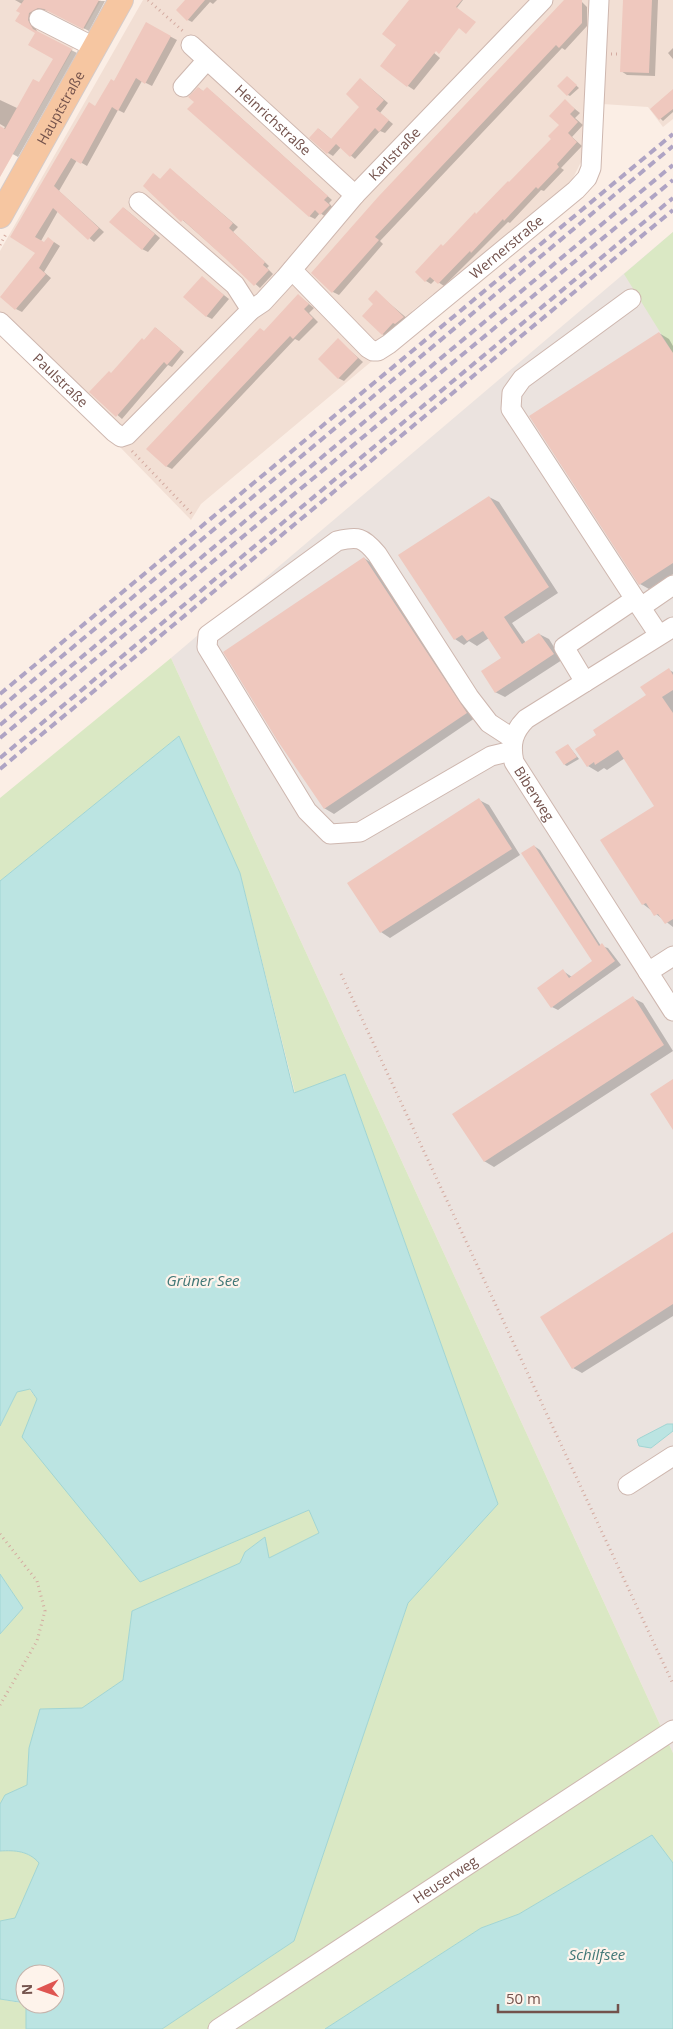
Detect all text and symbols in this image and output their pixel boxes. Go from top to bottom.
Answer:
street label: Hauptstraße [32,67,89,148]
street label: Heinrichstraße [231,80,315,159]
street label: Karlstraße [364,123,425,184]
street label: Wernerstraße [465,211,547,283]
street label: Paulstraße [29,349,93,411]
street label: Biberweg [510,763,559,825]
water label: Grüner See [166,1270,240,1290]
street label: Heuserweg [409,1851,481,1907]
water label: Schilfsee [569,1944,626,1964]
north arrow [15,1964,65,2014]
scale bar [498,1982,618,2014]
text: N [17,1983,36,1995]
text: 50 m [506,1988,541,2008]

